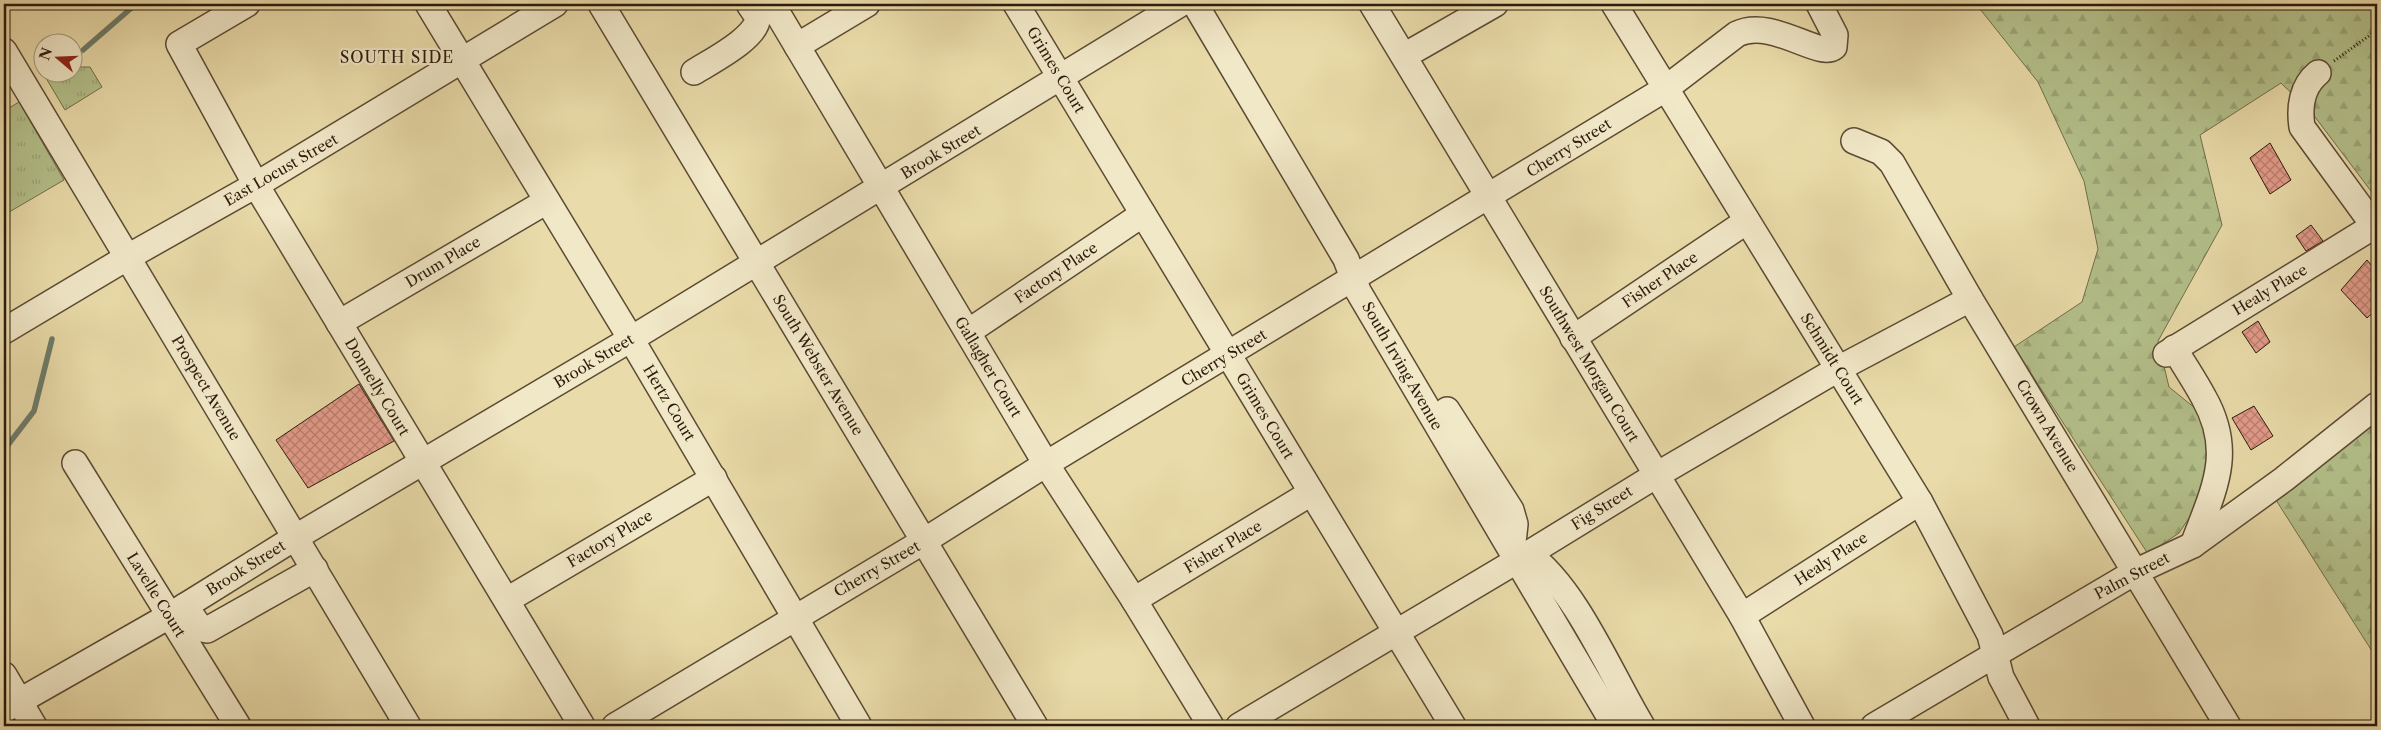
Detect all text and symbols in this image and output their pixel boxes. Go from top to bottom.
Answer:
street label: Grimes Court [1023,23,1090,117]
north arrow [32,32,82,82]
text: N [35,45,56,62]
district label: SOUTH SIDE [340,47,454,67]
street label: Cherry Street [1523,114,1615,181]
street label: Brook Street [897,120,985,183]
street label: East Locust Street [220,129,342,210]
street label: Drum Place [402,232,484,291]
street label: Factory Place [1011,238,1101,307]
street label: Fisher Place [1618,247,1701,312]
street label: Healy Place [2229,260,2310,319]
street label: Southwest Morgan Court [1535,282,1644,446]
street label: South Webster Avenue [769,291,868,439]
street label: South Irving Avenue [1358,298,1447,433]
street label: Schmidt Court [1797,309,1869,409]
street label: Gallagher Court [951,313,1026,421]
street label: Cherry Street [1178,324,1271,391]
street label: Brook Street [550,329,638,392]
street label: Prospect Avenue [168,332,245,444]
street label: Donnelly Court [341,334,414,440]
street label: Hertz Court [639,361,700,445]
street label: Grimes Court [1232,369,1299,463]
street label: Crown Avenue [2012,376,2083,476]
street label: Fig Street [1568,481,1636,534]
street label: Factory Place [564,506,656,572]
street label: Fisher Place [1180,516,1265,577]
street label: Healy Place [1790,528,1871,589]
street label: Brook Street [203,535,289,599]
street label: Cherry Street [830,536,924,601]
street label: Palm Street [2091,547,2173,603]
street label: Lavelle Court [123,549,190,641]

